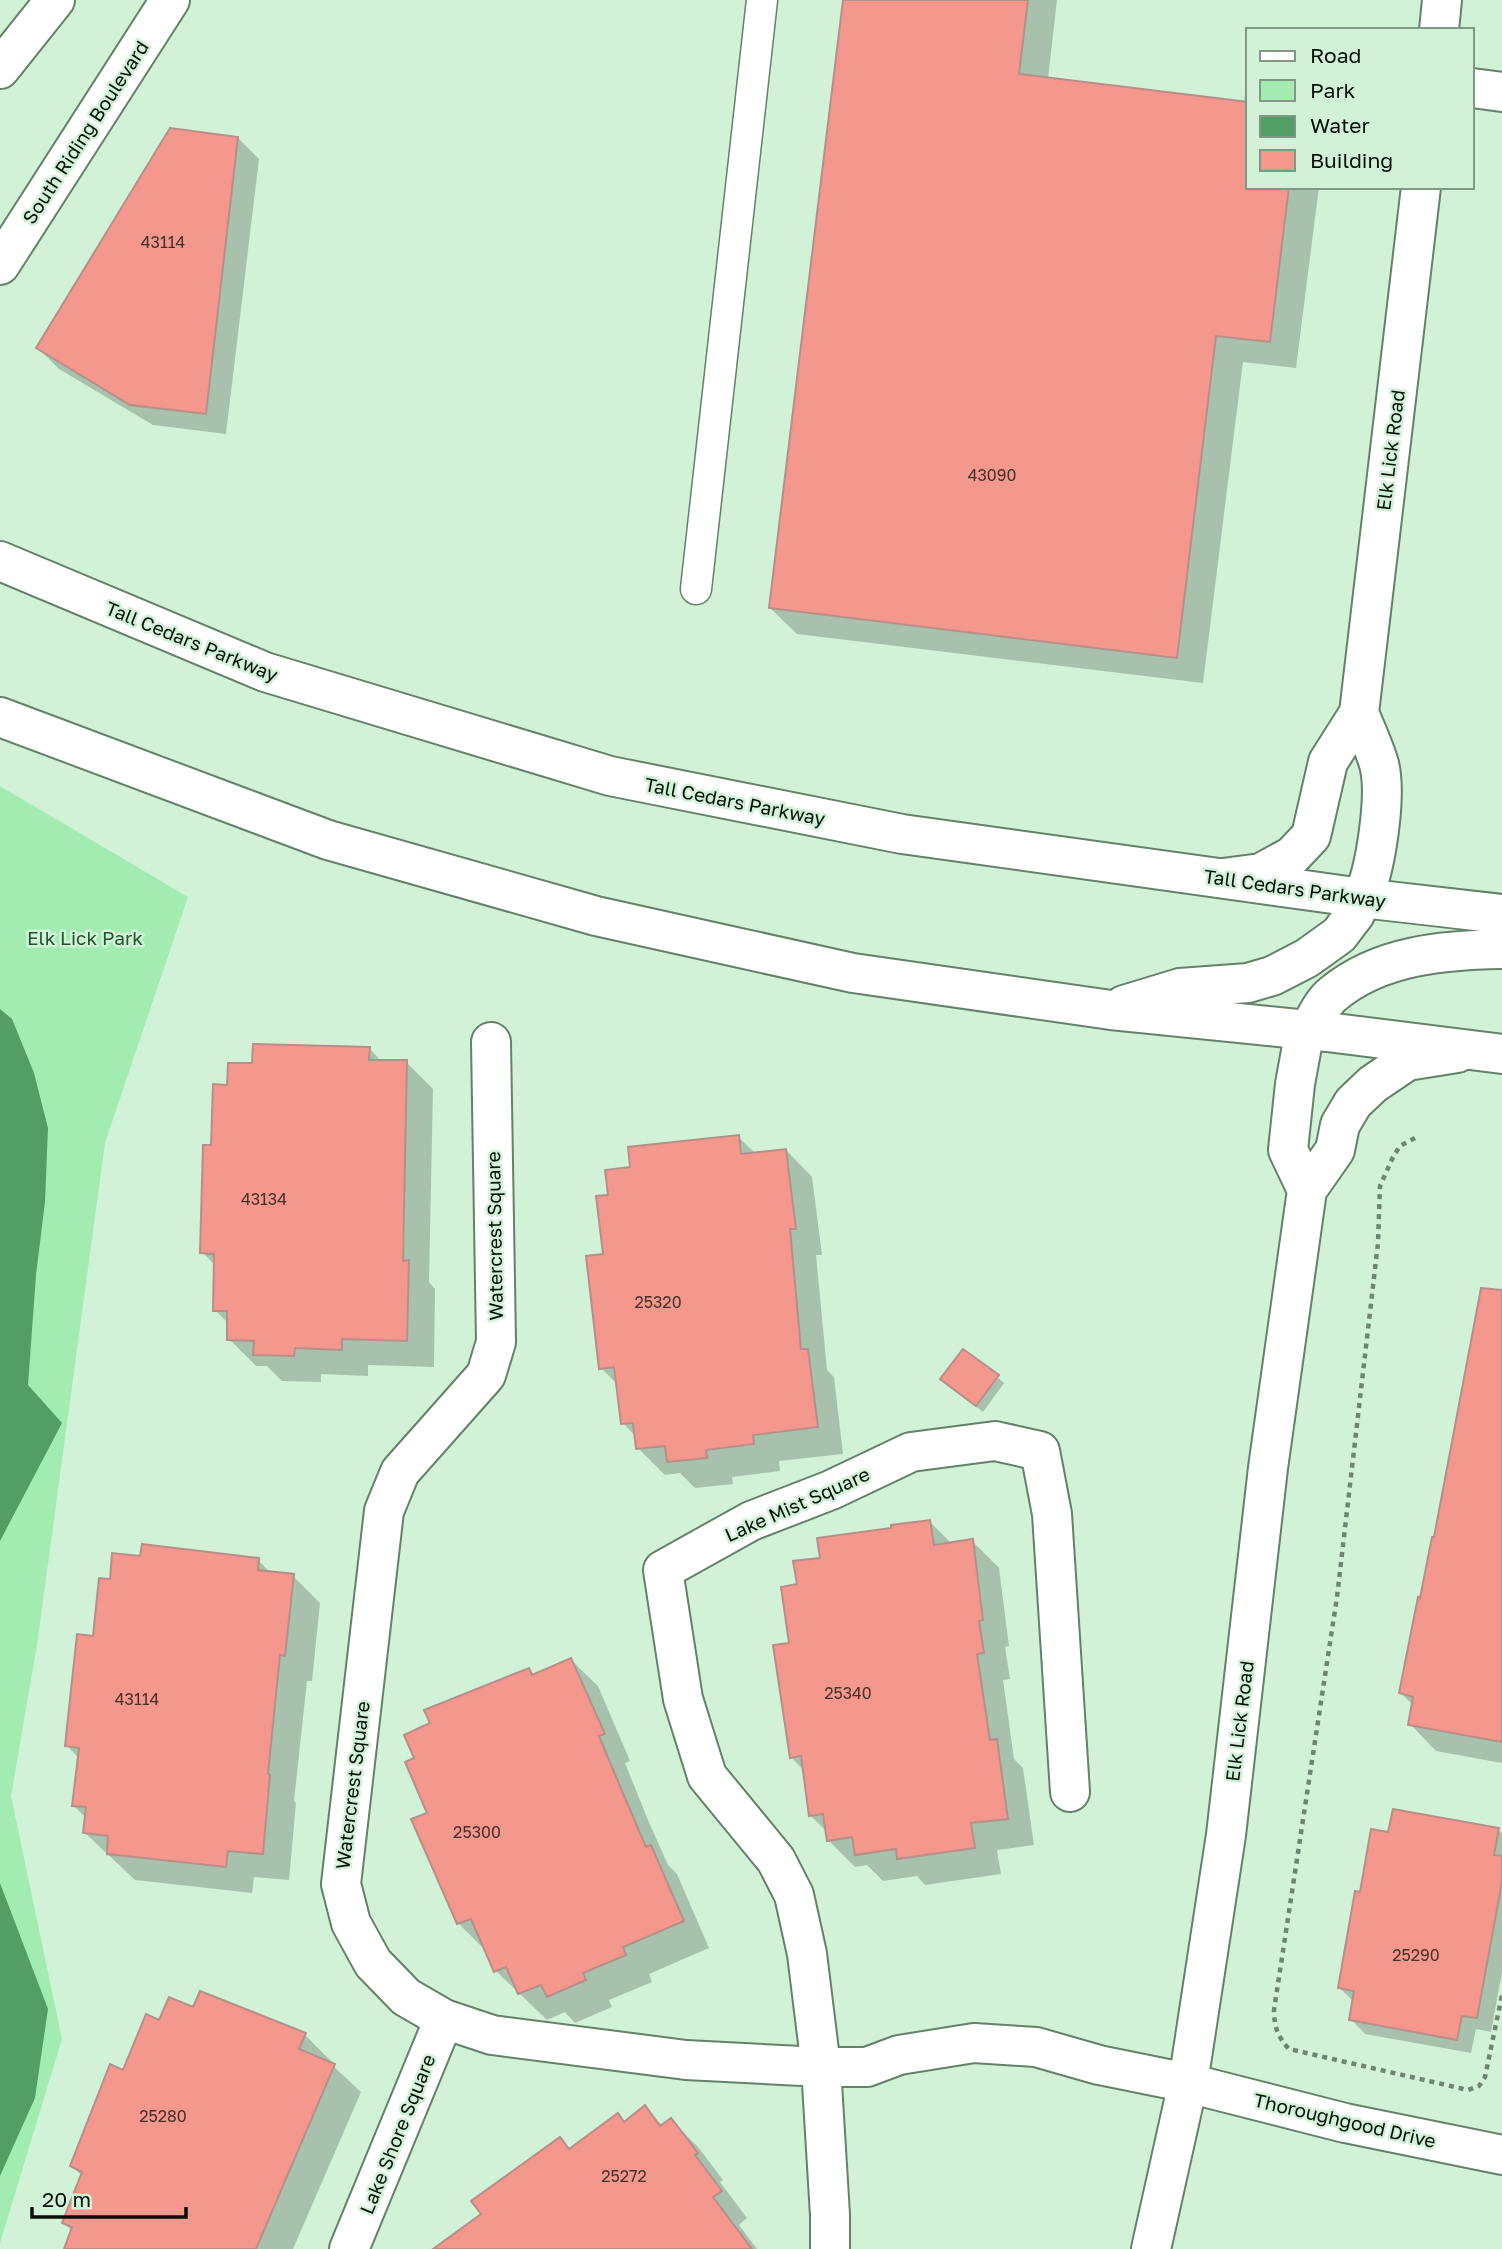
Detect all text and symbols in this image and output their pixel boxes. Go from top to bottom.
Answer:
legend [1246,28,1474,189]
street label: South Riding Boulevard [17,36,153,228]
text: Road [1310,42,1361,68]
text: Park [1310,77,1356,103]
text: Water [1310,112,1370,138]
text: Building [1310,147,1393,173]
house number: 43114 [141,232,185,252]
street label: Elk Lick Road [1371,388,1409,512]
house number: 43090 [968,465,1016,485]
street label: Tall Cedars Parkway [103,596,282,686]
street label: Tall Cedars Parkway [643,772,828,830]
street label: Tall Cedars Parkway [1202,864,1388,912]
park label: Elk Lick Park [27,926,143,949]
street label: Watercrest Square [481,1151,507,1321]
house number: 43134 [241,1189,287,1209]
house number: 25320 [634,1292,682,1312]
street label: Lake Mist Square [721,1462,873,1546]
street label: Elk Lick Road [1220,1659,1258,1783]
house number: 25340 [824,1683,872,1703]
house number: 43114 [115,1689,159,1709]
street label: Watercrest Square [330,1700,374,1870]
house number: 25300 [453,1822,501,1842]
house number: 25290 [1392,1945,1440,1965]
street label: Lake Shore Square [354,2051,440,2217]
street label: Thoroughgood Drive [1252,2088,1438,2152]
house number: 25280 [139,2106,187,2126]
house number: 25272 [601,2166,647,2186]
scale bar [32,2176,186,2220]
text: 20 m [42,2186,91,2212]

